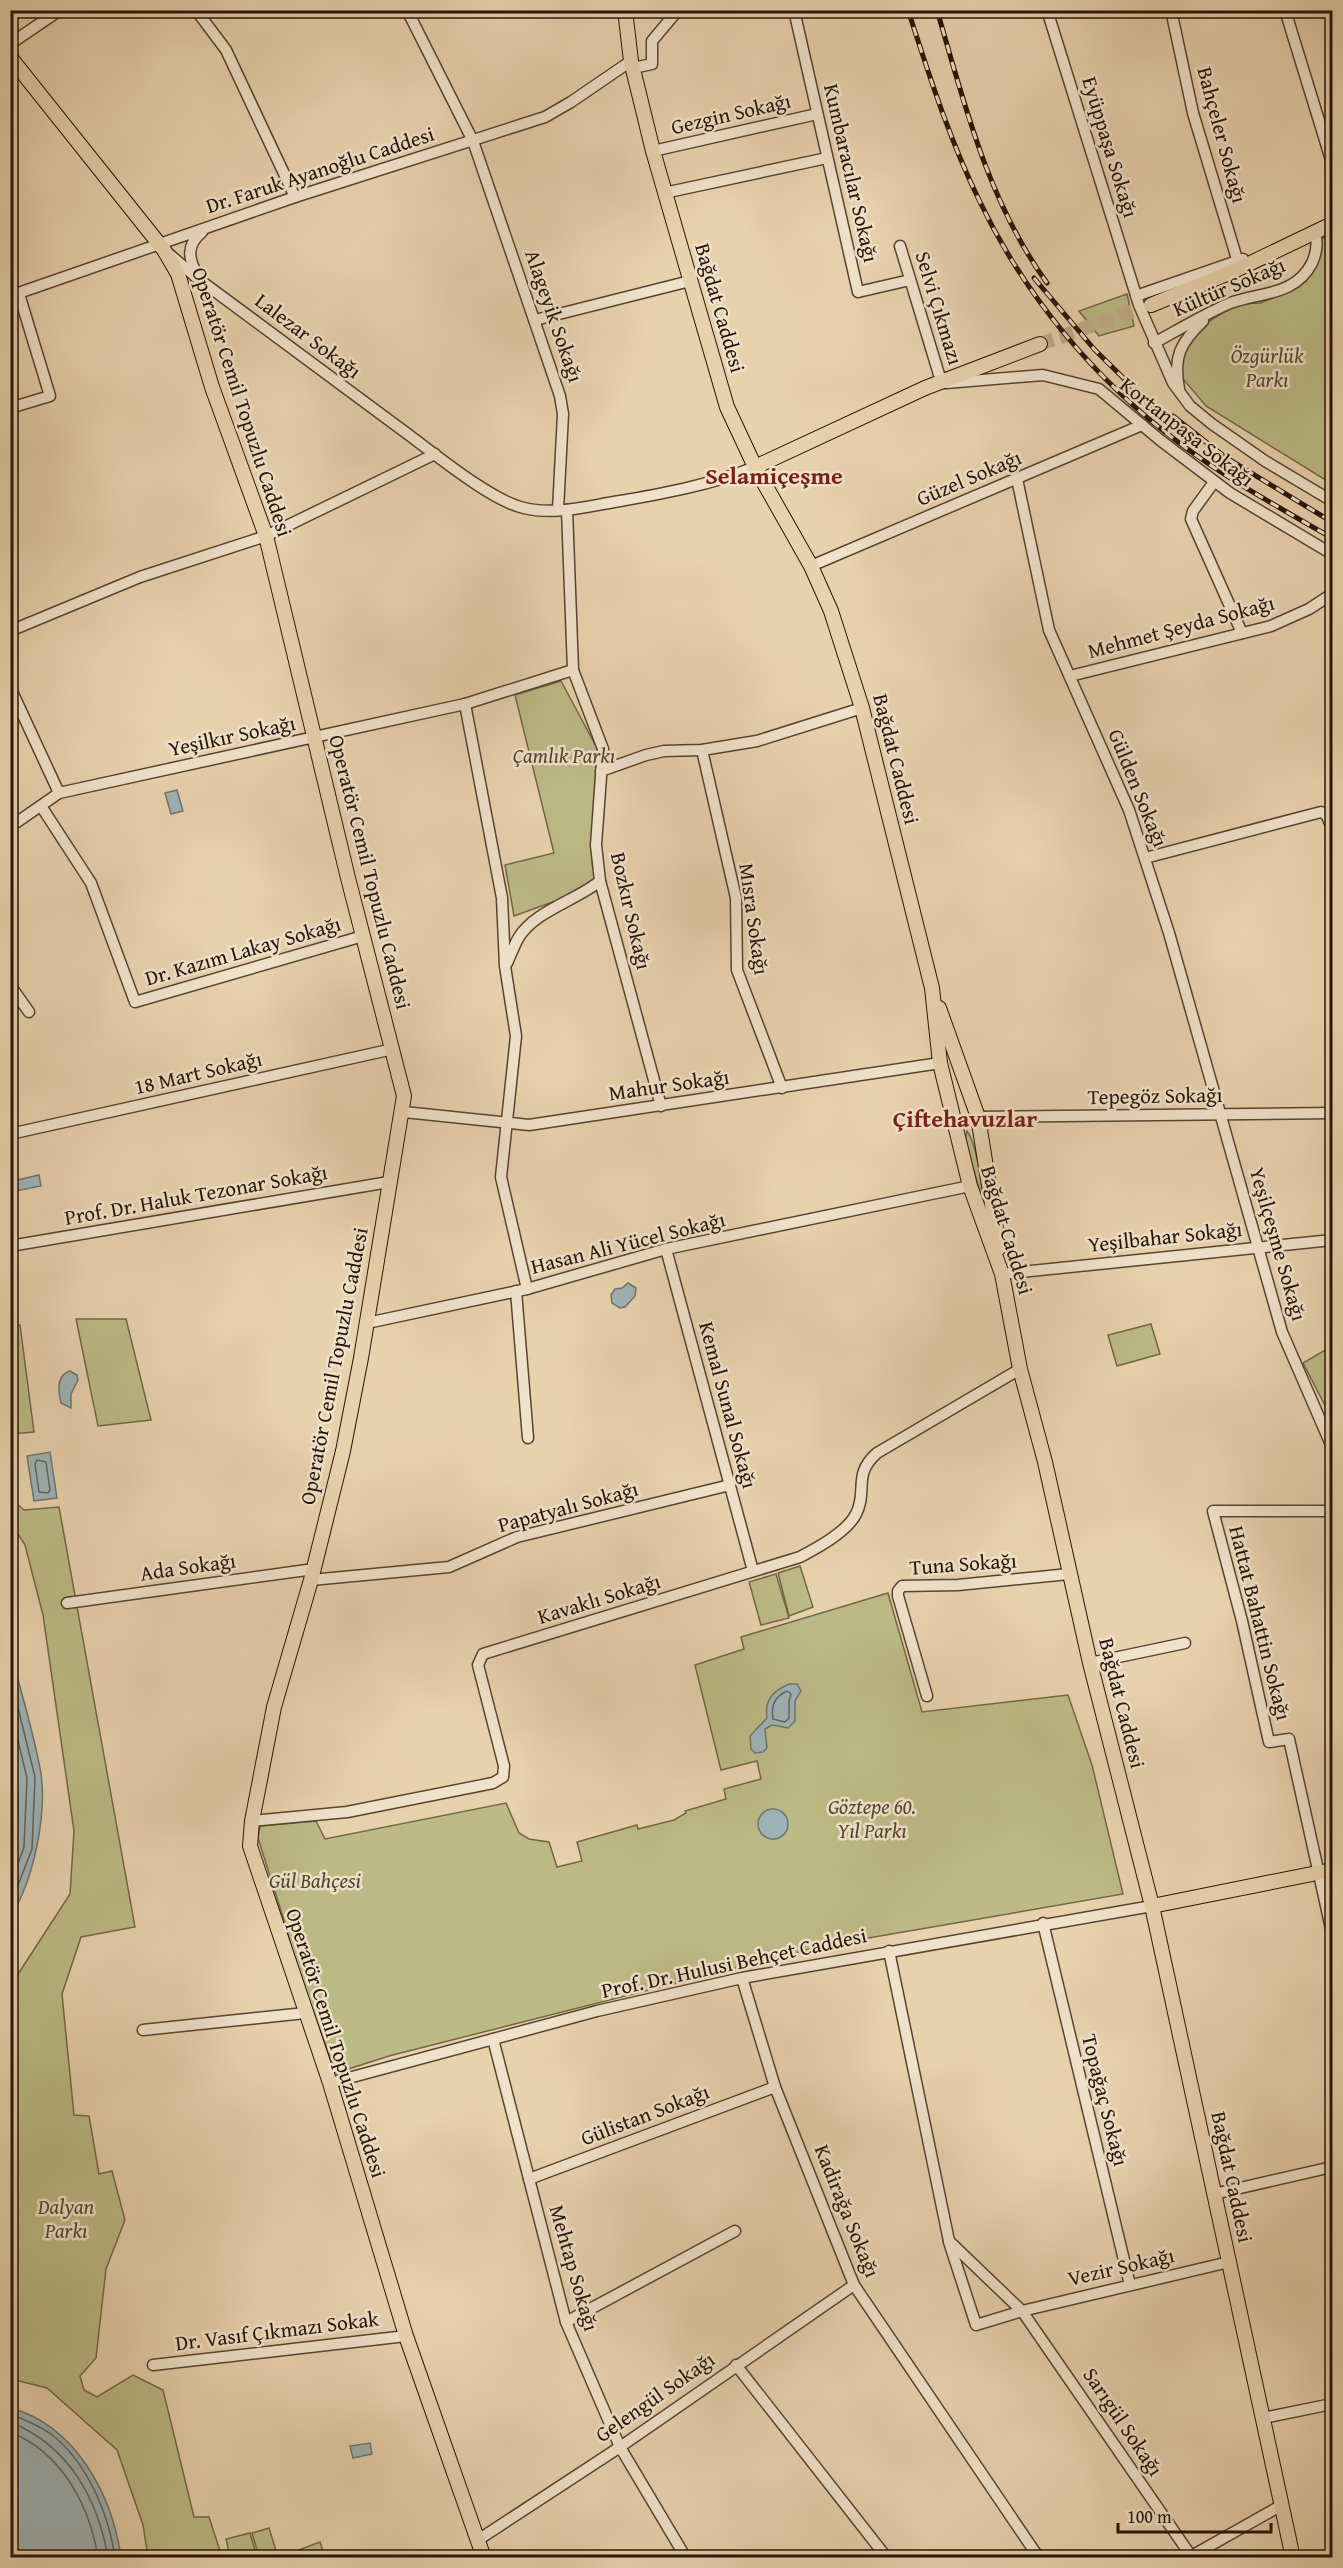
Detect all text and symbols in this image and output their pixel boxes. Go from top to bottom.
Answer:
street label: Bahçeler Sokağı [1189,63,1256,206]
street label: Eyüppaşa Sokağı [1074,73,1147,221]
street label: Kumbaracılar Sokağı [816,81,887,265]
street label: Gezgin Sokağı [668,85,794,142]
street label: Dr. Faruk Ayanoğlu Caddesi [202,118,438,221]
street label: Bağdat Caddesi [687,240,754,376]
street label: Alageyik Sokağı [517,245,592,386]
street label: Selvi Çıkmazı [908,247,971,368]
street label: Kültür Sokağı [1168,249,1290,324]
street label: Operatör Cemil Topuzlu Caddesi [184,263,301,541]
street label: Lalezar Sokağı [249,285,368,386]
park label: Özgürlük Parkı [1230,340,1304,395]
street label: Kortanpaşa Sokağı [1114,369,1261,494]
street label: Güzel Sokağı [912,442,1026,514]
district label: Selamiçeşme [705,458,843,493]
street label: Mehmet Şeyda Sokağı [1084,587,1278,666]
street label: Bağdat Caddesi [865,690,928,827]
street label: Yeşilkır Sokağı [166,707,298,764]
street label: Gülden Sokağı [1101,724,1176,852]
street label: Operatör Cemil Topuzlu Caddesi [321,731,420,1012]
park label: Çamlık Parkı [513,740,615,771]
street label: Bozkır Sokağı [603,849,660,973]
street label: Mısra Sokağı [731,861,778,977]
street label: Dr. Kazım Lakay Sokağı [141,908,345,993]
street label: 18 Mart Sokağı [131,1043,265,1102]
street label: Mahur Sokağı [607,1061,731,1108]
street label: Tepegöz Sokağı [1087,1079,1223,1112]
district label: Çiftehavuzlar [893,1101,1037,1136]
street label: Prof. Dr. Haluk Tezonar Sokağı [62,1156,330,1233]
street label: Bağdat Caddesi [973,1162,1042,1298]
street label: Yeşilçeşme Sokağı [1242,1163,1315,1324]
street label: Hasan Ali Yücel Sokağı [527,1203,728,1282]
street label: Yeşilbahar Sokağı [1086,1213,1244,1260]
street label: Operatör Cemil Topuzlu Caddesi [291,1225,376,1507]
street label: Kemal Sunal Sokağı [691,1318,766,1492]
street label: Papatyalı Sokağı [494,1473,642,1540]
street label: Hattat Bahattin Sokağı [1221,1522,1300,1723]
street label: Ada Sokağı [138,1544,238,1589]
street label: Tuna Sokağı [908,1544,1018,1583]
street label: Kavaklı Sokağı [534,1565,664,1632]
street label: Bağdat Caddesi [1091,1634,1154,1771]
park label: Göztepe 60. Yıl Parkı [828,1791,916,1846]
park label: Gül Bahçesi [269,1865,362,1896]
street label: Operatör Cemil Topuzlu Caddesi [278,1904,395,2182]
street label: Prof. Dr. Hulusi Behçet Caddesi [598,1919,869,2006]
street label: Topağaç Sokağı [1074,2031,1137,2169]
street label: Gülistan Sokağı [576,2076,714,2153]
street label: Bağdat Caddesi [1203,2108,1262,2245]
street label: Kadirağa Sokağı [807,2140,888,2282]
park label: Dalyan Parkı [37,2191,95,2246]
street label: Mehtap Sokağı [542,2201,607,2335]
street label: Vezir Sokağı [1064,2239,1177,2294]
street label: Dr. Vasıf Çıkmazı Sokak [174,2303,381,2358]
street label: Gelengül Sokağı [588,2344,721,2449]
street label: Sarıgül Sokağı [1076,2361,1171,2482]
scale bar [1118,2496,1271,2534]
text: 100 m [1127,2503,1172,2530]

